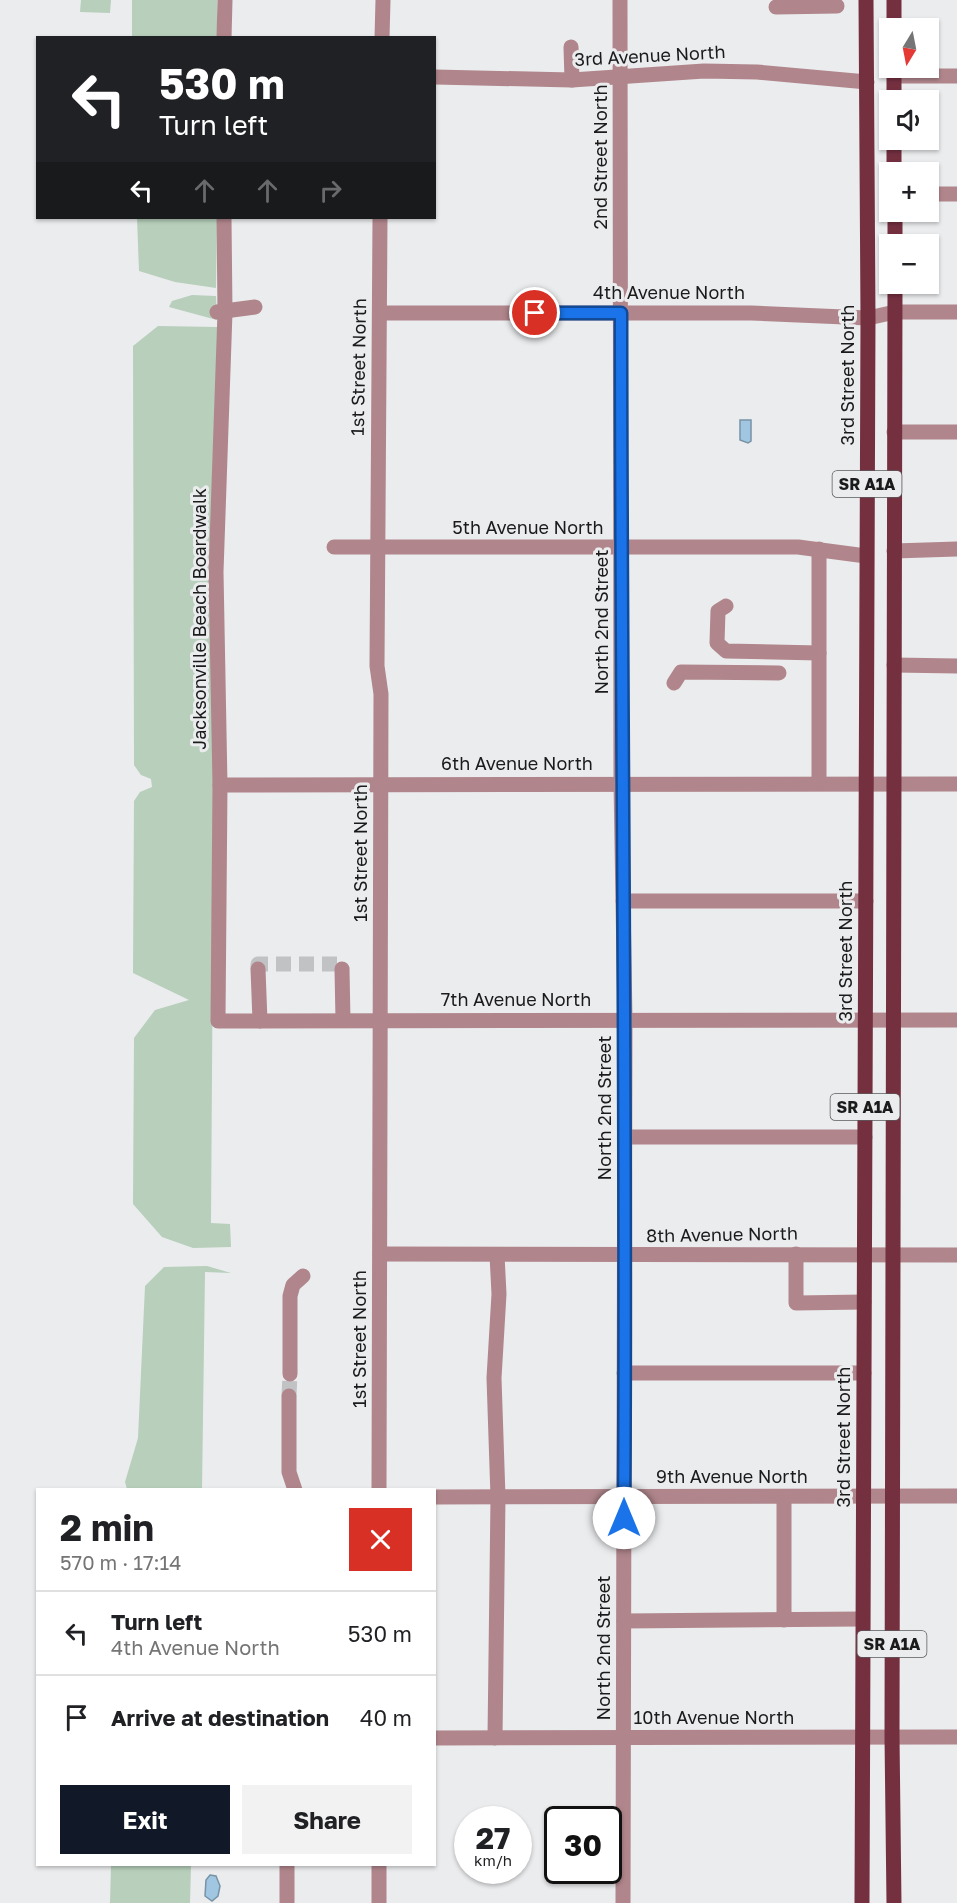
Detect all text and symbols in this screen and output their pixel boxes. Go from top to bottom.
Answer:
north arrow [879,18,939,78]
map controls [879,18,939,294]
street label: 3rd Avenue North [574,40,726,70]
text: 530 m [159,58,285,108]
icon: left [60,60,138,138]
street label: 2nd Street North [589,85,611,230]
button: sound [879,90,939,150]
text: Turn left [159,109,268,141]
button: + [879,162,939,222]
icon: left [125,174,158,207]
icon: ahead [188,174,221,207]
icon: ahead [251,174,284,207]
icon: right [314,174,347,207]
button: − [879,234,939,294]
street label: 4th Avenue North [593,281,745,303]
pin [509,287,560,338]
icon: arrive [518,296,551,329]
street label: 1st Street North [346,298,370,436]
street label: 3rd Street North [836,305,858,445]
road number: SR A1A [832,471,902,497]
street label: Jacksonville Beach Boardwalk [188,488,210,750]
street label: 5th Avenue North [452,516,604,538]
street label: North 2nd Street [590,550,612,695]
street label: 6th Avenue North [441,752,593,774]
street label: 1st Street North [349,784,371,922]
street label: 3rd Street North [834,881,856,1021]
street label: 7th Avenue North [441,988,591,1010]
street label: North 2nd Street [593,1036,615,1181]
road number: SR A1A [830,1094,900,1120]
street label: 8th Avenue North [646,1222,798,1246]
street label: 1st Street North [348,1270,370,1408]
street label: 3rd Street North [832,1367,854,1507]
street label: 9th Avenue North [656,1465,808,1487]
position arrow [592,1486,656,1550]
text: 2 min [60,1506,154,1549]
button: close [349,1508,412,1571]
text: 570 m · 17:14 [60,1550,182,1574]
street label: North 2nd Street [592,1576,614,1721]
text: Turn left [111,1608,202,1635]
icon: left [60,1617,93,1650]
text: 530 m [348,1620,412,1647]
road number: SR A1A [858,1631,926,1657]
text: 4th Avenue North [111,1635,280,1659]
icon: arrive [60,1701,93,1734]
text: Arrive at destination [111,1704,329,1731]
text: 40 m [360,1704,412,1731]
street label: 10th Avenue North [634,1706,794,1728]
button: Exit [60,1785,230,1854]
button: Share [242,1785,412,1854]
speed limit sign: 30 [544,1806,622,1884]
text: 27 [476,1820,510,1856]
text: km/h [474,1851,512,1869]

